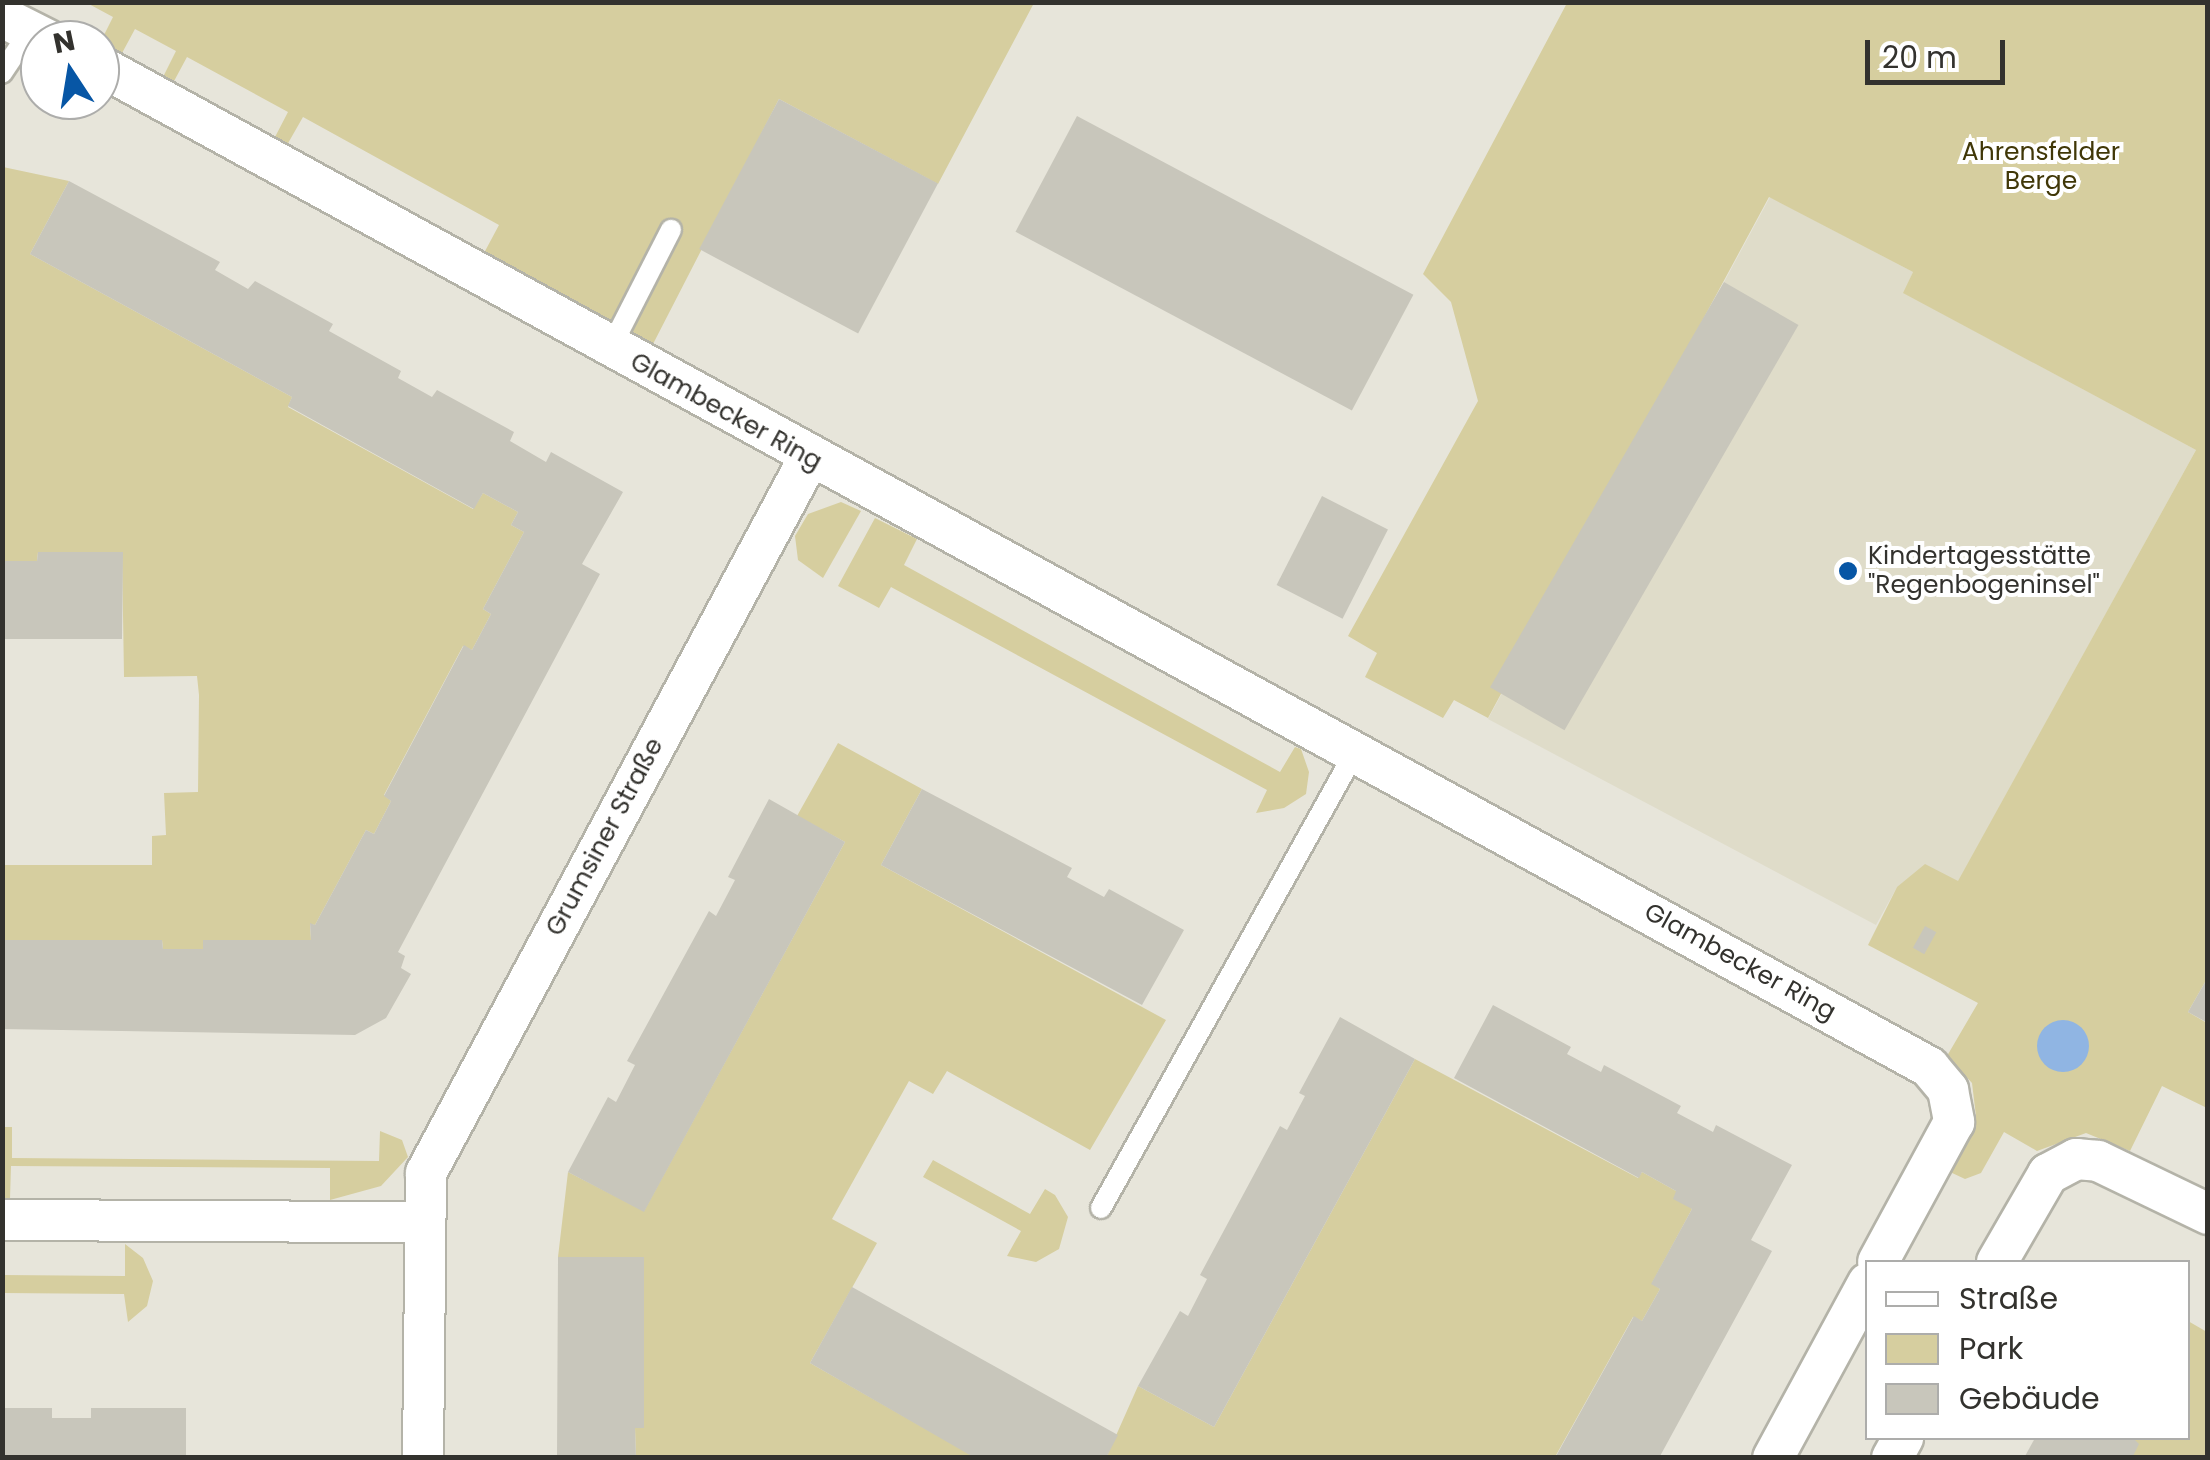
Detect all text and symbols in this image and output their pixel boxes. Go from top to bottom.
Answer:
north arrow [20,20,120,120]
scale bar [1870,20,2010,82]
text: N [50,21,78,63]
text: 20 m [1882,36,1957,79]
park label: Ahrensfelder Berge [1962,138,2120,197]
street label: Glambecker Ring [625,347,827,477]
place label: Kindertagesstätte "Regenbogeninsel" [1868,542,2100,601]
marker: Kindertagesstätte "Regenbogeninsel" [1837,560,1859,582]
street label: Grumsiner Straße [540,733,670,941]
street label: Glambecker Ring [1639,897,1841,1027]
legend [1865,1260,2190,1440]
text: Straße [1959,1277,2058,1320]
text: Park [1959,1327,2023,1370]
text: Gebäude [1959,1377,2100,1420]

